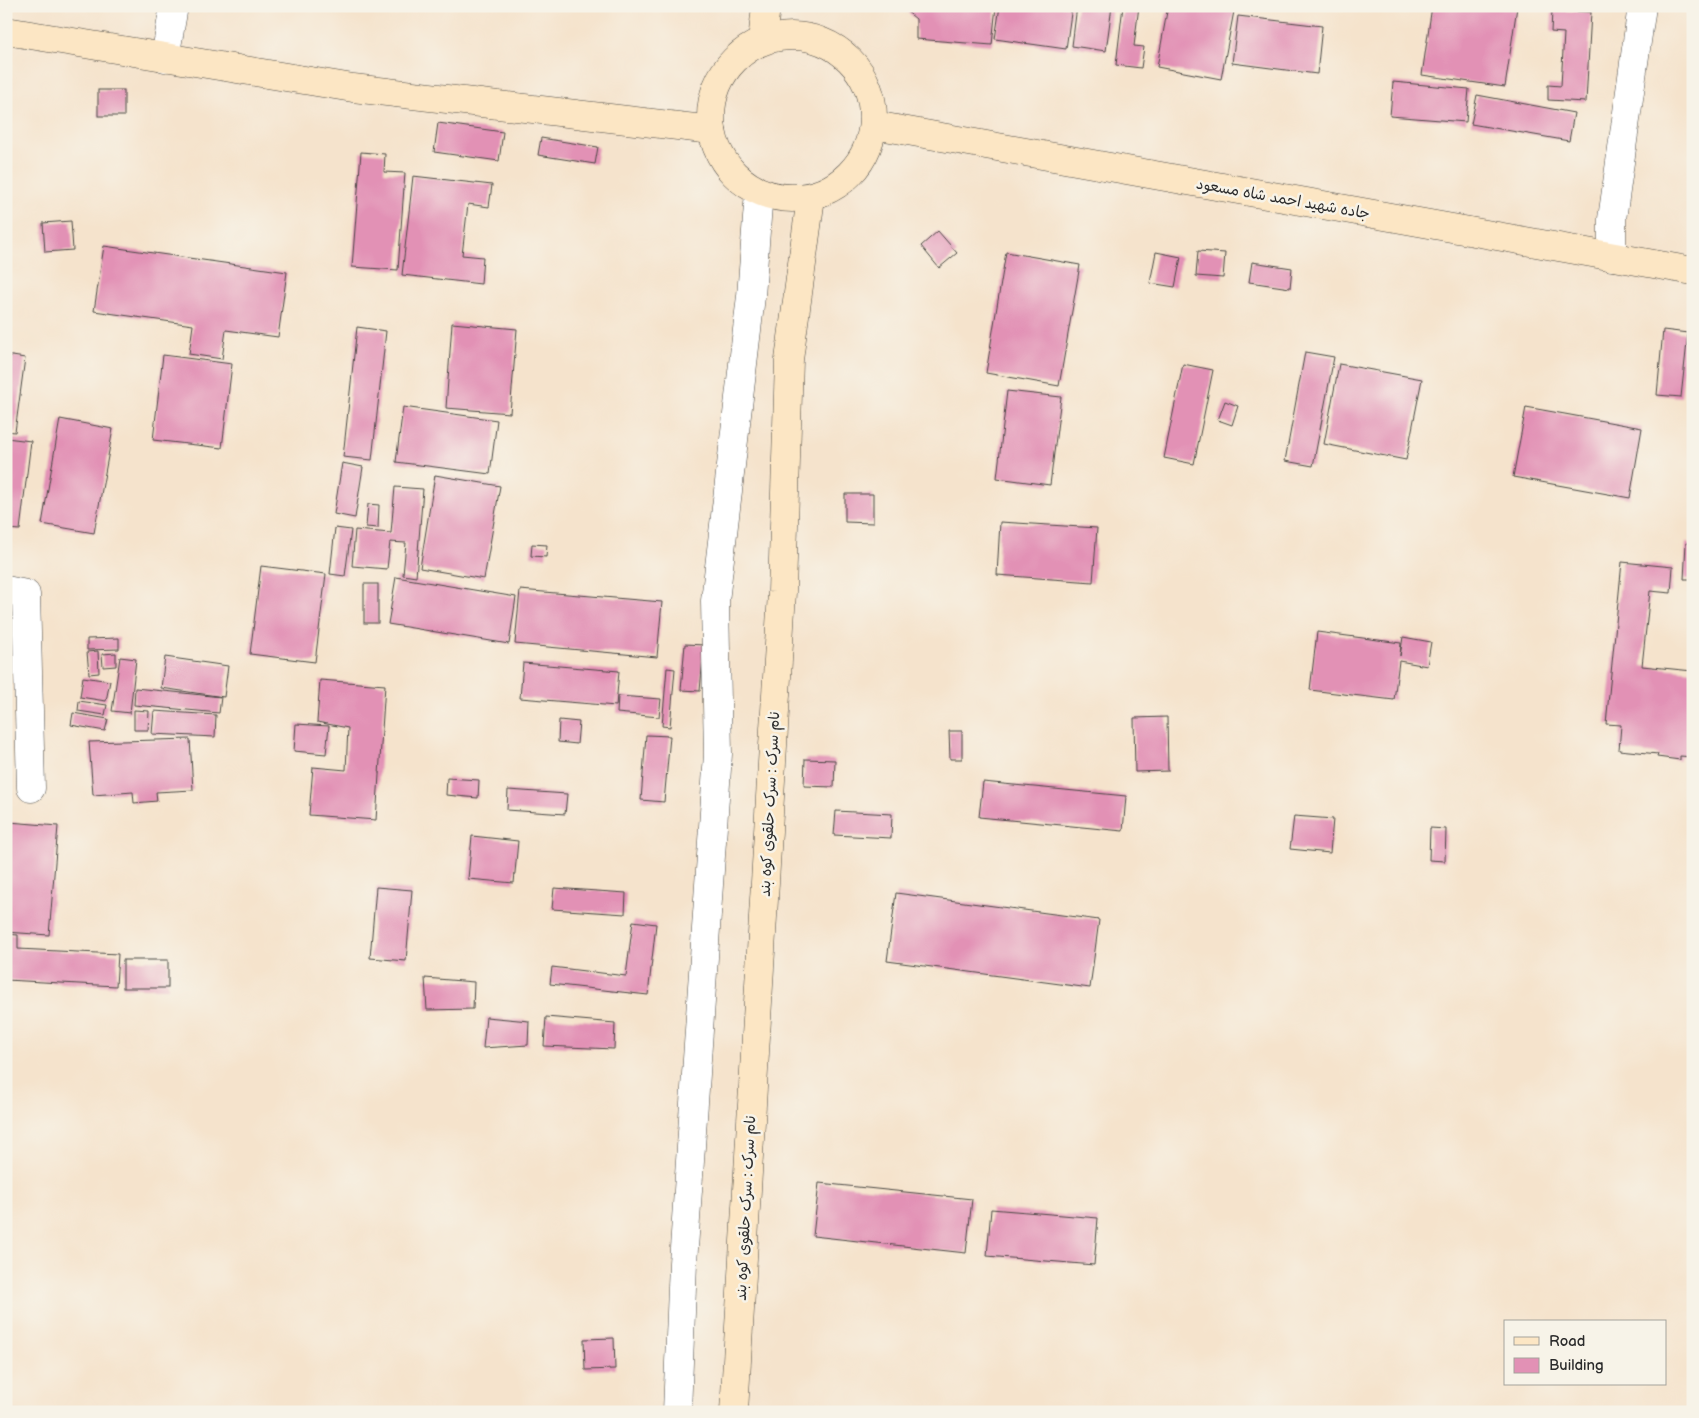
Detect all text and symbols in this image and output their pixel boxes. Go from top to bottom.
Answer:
street label: جاده شهيد احمد شاه مسعود [1195,174,1371,224]
street label: نام سرک : سرک حلقوی کوه بند [756,711,785,897]
street label: نام سرک : سرک حلقوی کوه بند [732,1115,761,1301]
legend [1504,1320,1666,1386]
text: Road [1549,1332,1585,1351]
text: Building [1549,1356,1604,1375]

